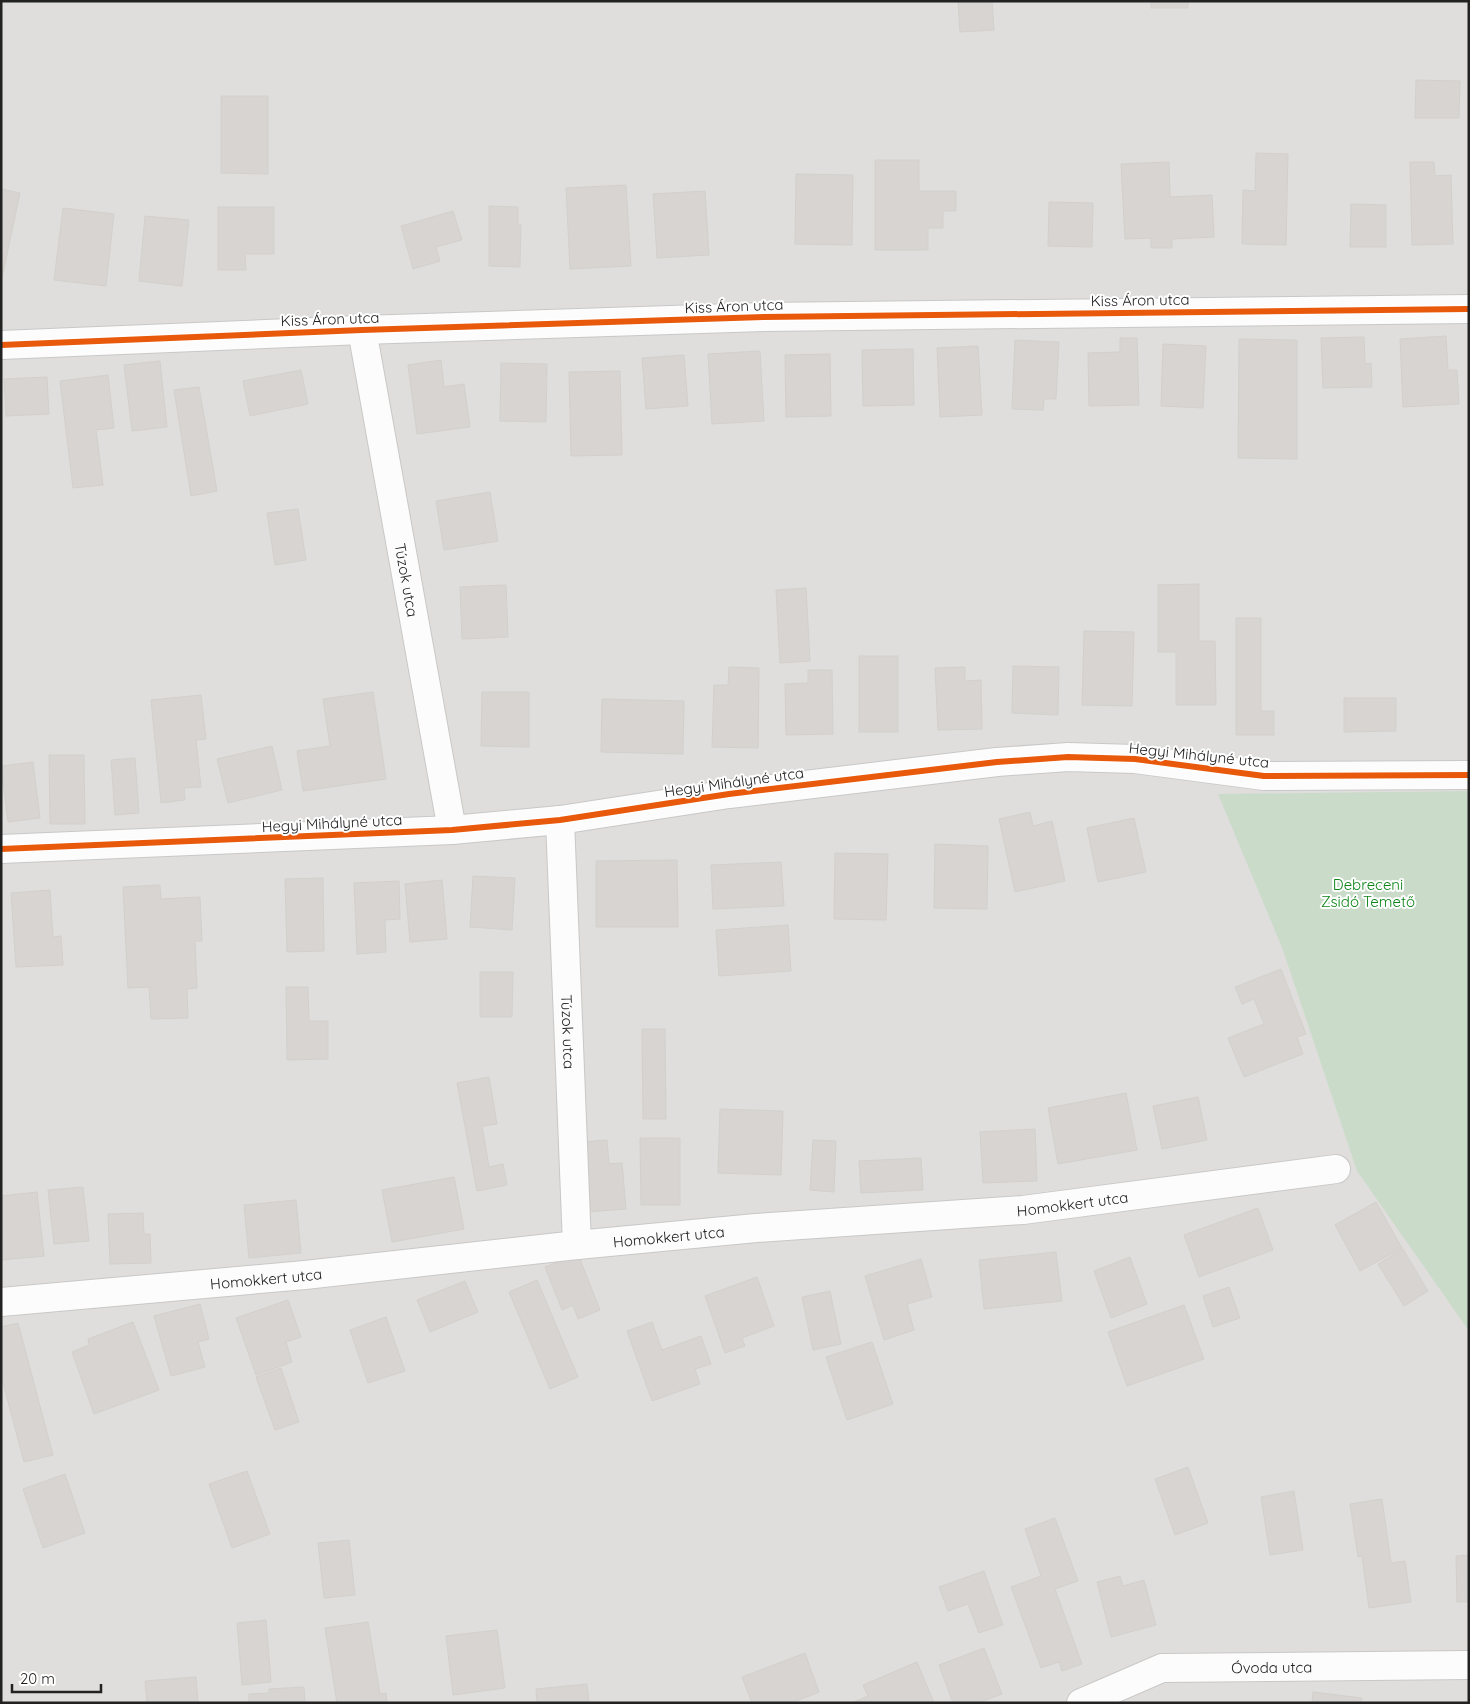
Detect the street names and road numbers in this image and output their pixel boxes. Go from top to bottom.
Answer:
street label: Kiss Áron utca [1090,290,1190,310]
street label: Kiss Áron utca [684,295,784,317]
street label: Kiss Áron utca [280,308,380,330]
street label: Túzok utca [391,542,423,618]
street label: Hegyi Mihályné utca [1128,738,1270,772]
street label: Hegyi Mihályné utca [663,763,805,801]
street label: Hegyi Mihályné utca [261,810,403,836]
street label: Túzok utca [557,994,579,1069]
street label: Homokkert utca [1016,1187,1129,1220]
street label: Homokkert utca [612,1222,725,1251]
street label: Homokkert utca [209,1264,323,1293]
street label: Óvoda utca [1231,1657,1312,1677]

